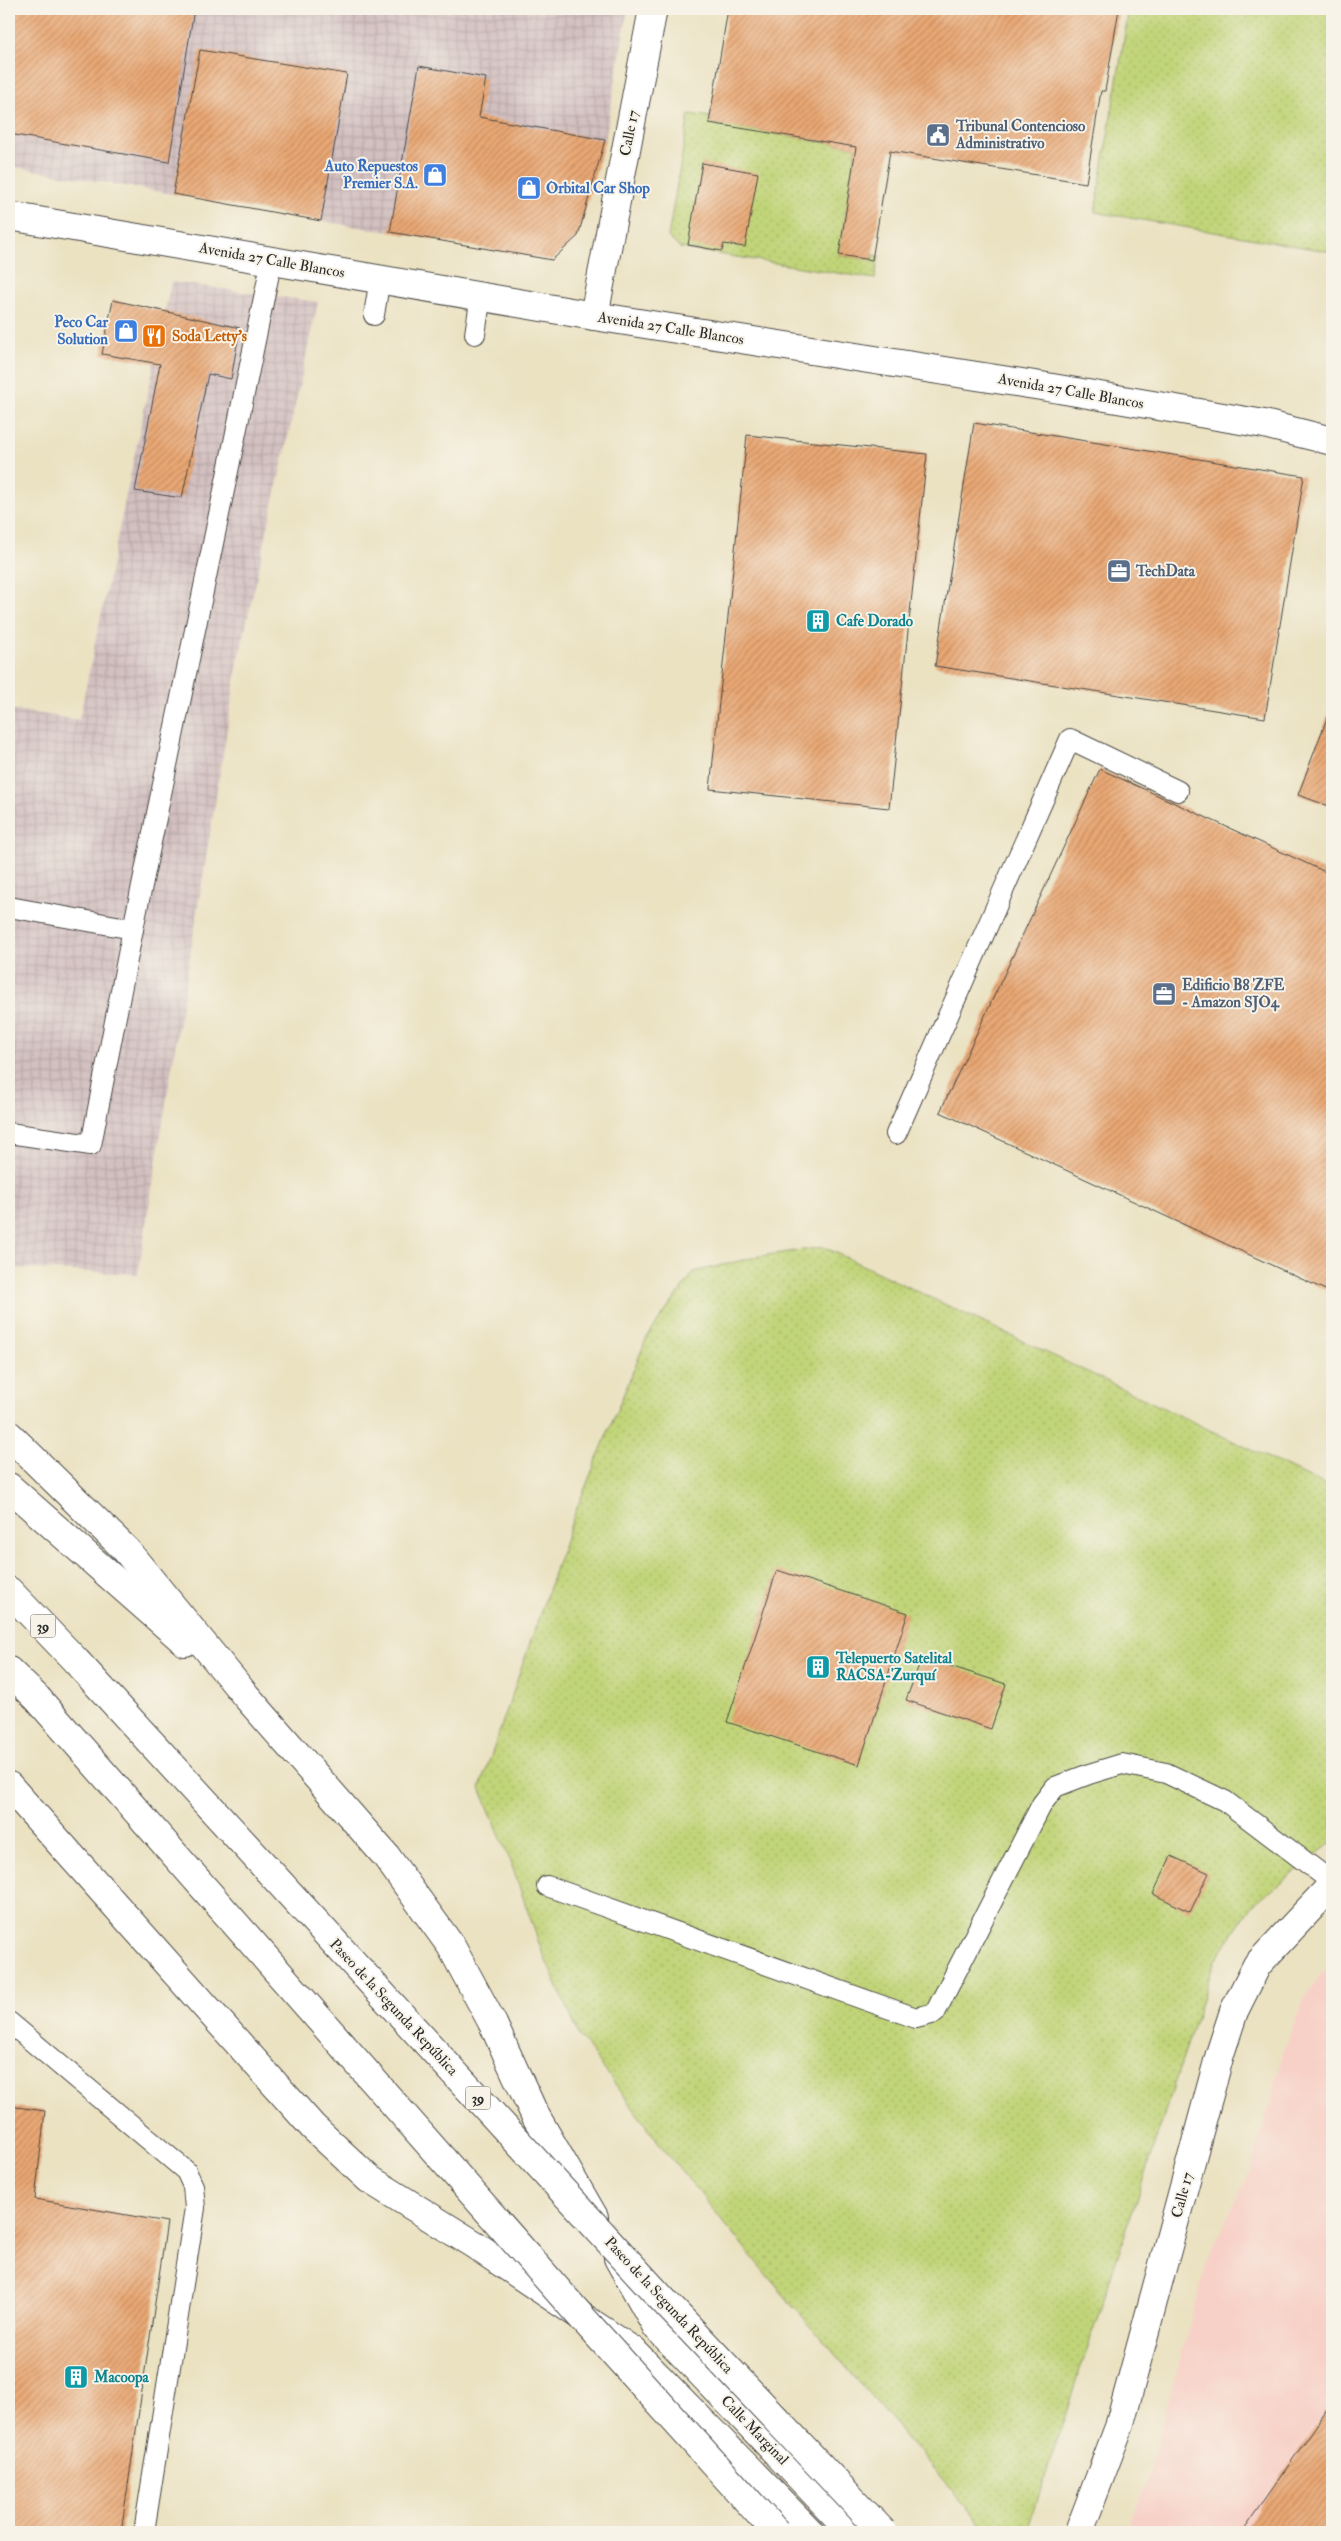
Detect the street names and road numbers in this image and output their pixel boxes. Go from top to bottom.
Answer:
street label: Calle 17 [616,108,643,158]
street label: Avenida 27 Calle Blancos [197,238,346,283]
street label: Avenida 27 Calle Blancos [596,307,745,349]
street label: Avenida 27 Calle Blancos [996,369,1145,414]
road number: 39 [30,1614,56,1638]
street label: Paseo de la Segunda República [325,1935,463,2081]
road number: 39 [466,2086,490,2110]
street label: Calle 17 [1167,2170,1198,2220]
street label: Paseo de la Segunda República [600,2233,738,2379]
street label: Calle Marginal [717,2392,793,2469]

